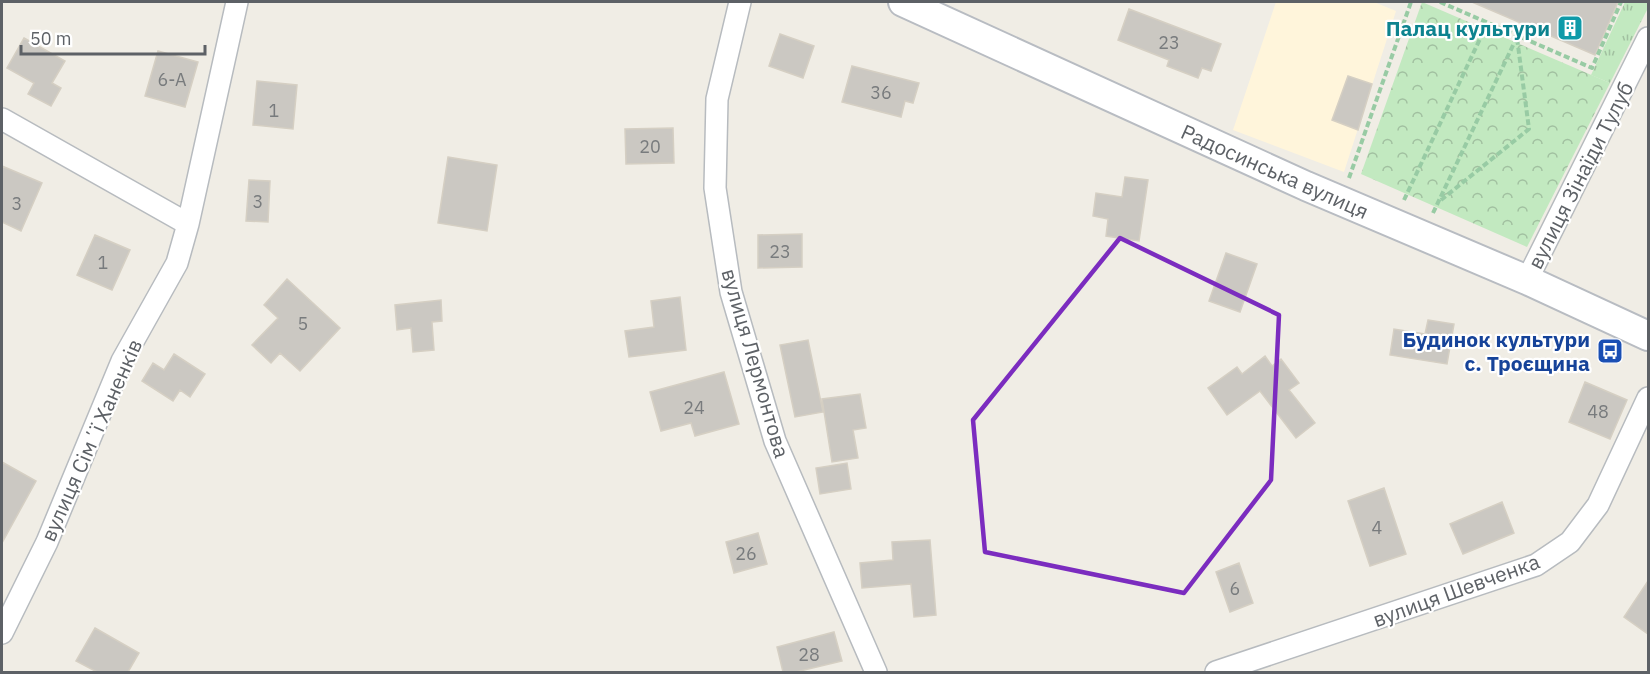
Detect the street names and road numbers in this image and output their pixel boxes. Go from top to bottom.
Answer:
street label: вулиця Зінаїди Тулуб [1521,77,1639,273]
street label: Радосинська вулиця [1177,117,1373,225]
street label: вулиця Лермонтова [716,265,796,461]
street label: вулиця Сімʼї Ханенків [34,334,148,546]
street label: вулиця Шевченка [1369,547,1543,633]

